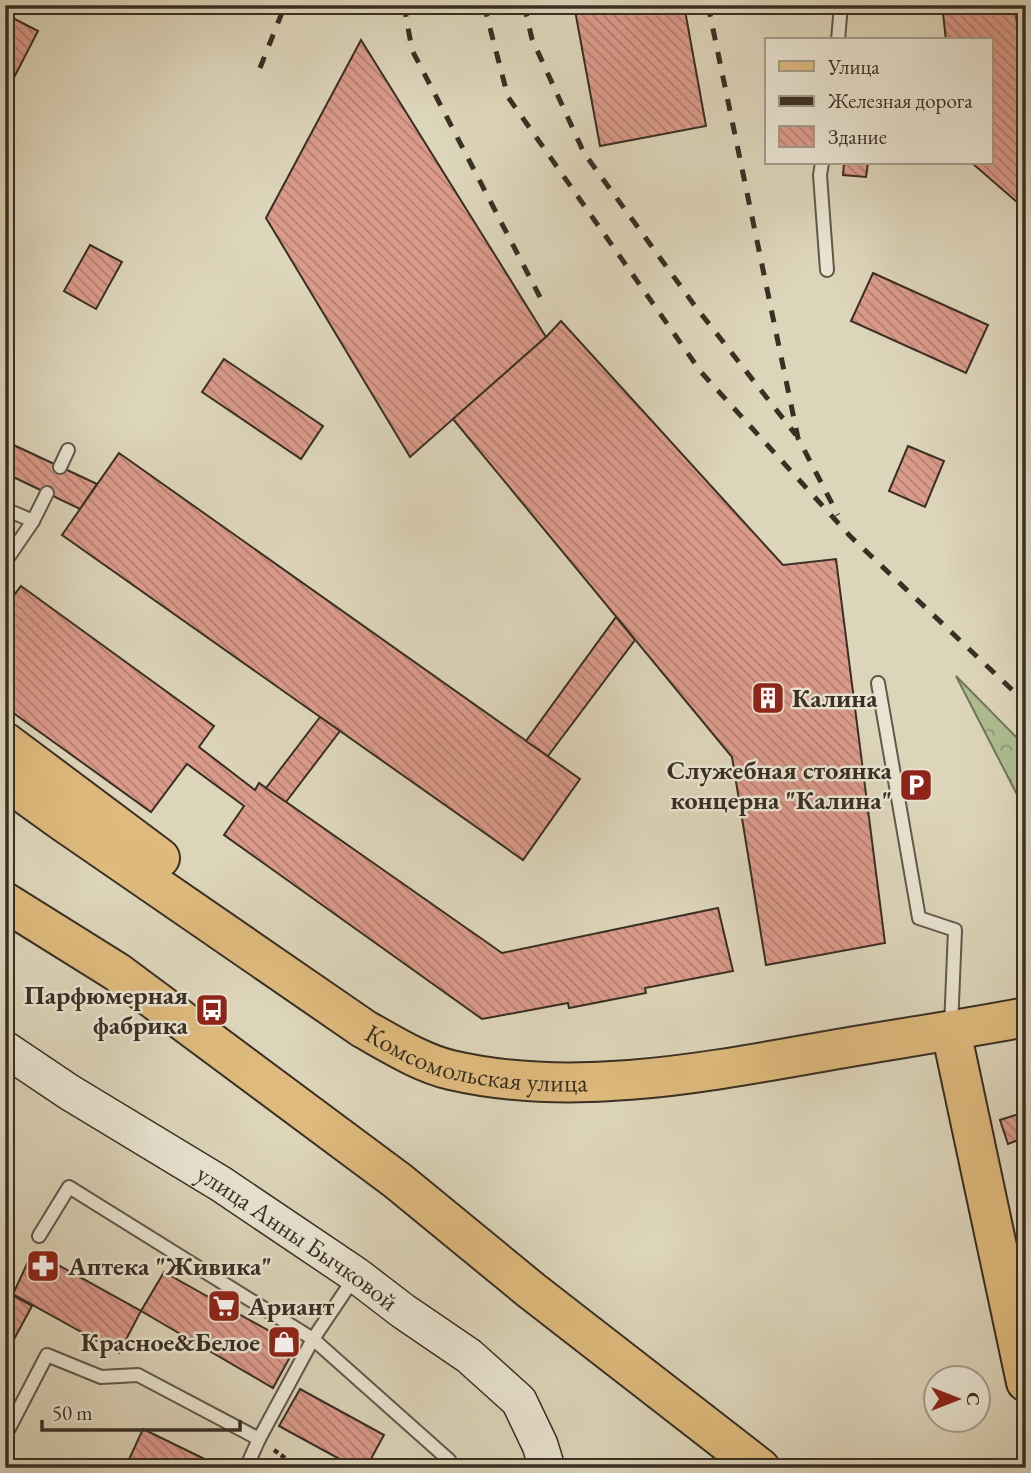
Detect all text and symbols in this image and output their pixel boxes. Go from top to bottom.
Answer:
legend [765,38,992,164]
text: Улица [827,53,880,80]
text: Железная дорога [827,87,973,114]
text: Здание [828,123,887,150]
building icon: Калина [749,679,787,717]
place label: Калина [792,681,878,715]
place label: Служебная стоянка концерна "Калина" [667,753,893,817]
parking icon: Служебная стоянка концерна "Калина" [897,766,935,804]
place label: Парфюмерная фабрика [24,978,189,1042]
bus stop icon: Парфюмерная фабрика [193,991,231,1029]
street label: Комсомольская улица [359,1016,589,1099]
street label: улица Анны Бычковой [190,1156,406,1319]
pharmacy icon: Аптека "Живика" [24,1247,62,1285]
place label: Аптека "Живика" [67,1249,272,1283]
supermarket icon: Ариант [205,1287,243,1325]
place label: Ариант [247,1289,335,1323]
shop icon: Красное&Белое [265,1323,303,1361]
place label: Красное&Белое [81,1325,260,1359]
north arrow [922,1364,992,1434]
scale bar [42,1389,240,1433]
text: С [961,1392,986,1406]
text: 50 m [52,1399,93,1426]

